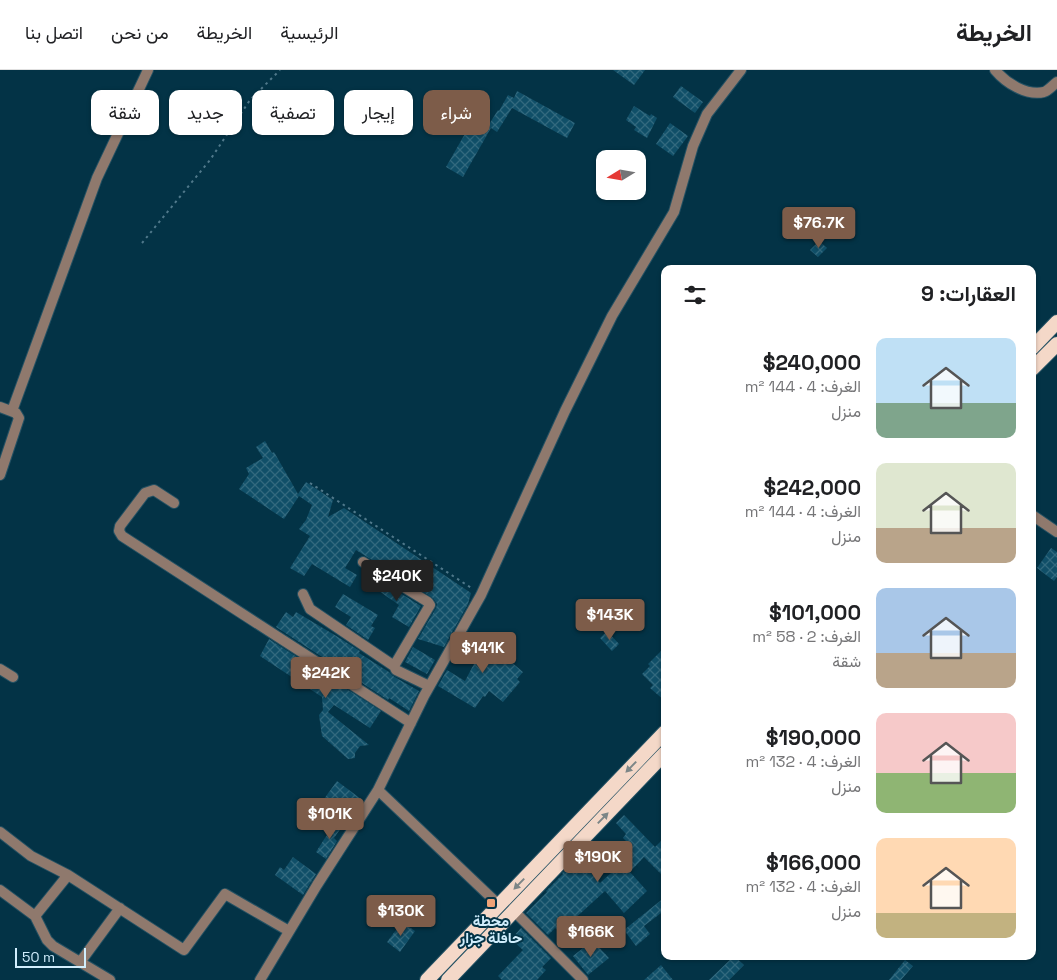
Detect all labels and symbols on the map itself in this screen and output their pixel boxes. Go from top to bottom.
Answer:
north arrow [596,150,646,200]
pin: $76.7K [778,206,860,249]
pin: $240K [362,560,432,602]
pin: $143K [575,598,645,641]
pin: $141K [448,632,518,674]
pin: $242K [291,656,361,699]
one-way arrow [625,760,637,772]
pin: $101K [295,798,365,840]
one-way arrow [597,813,609,825]
pin: $190K [563,840,633,883]
one-way arrow [513,878,525,890]
pin: $130K [366,894,436,937]
marker: محطة حافلة جزار [485,897,497,909]
place label: محطة حافلة جزار [459,911,522,947]
pin: $166K [556,916,626,958]
scale bar [15,945,86,968]

